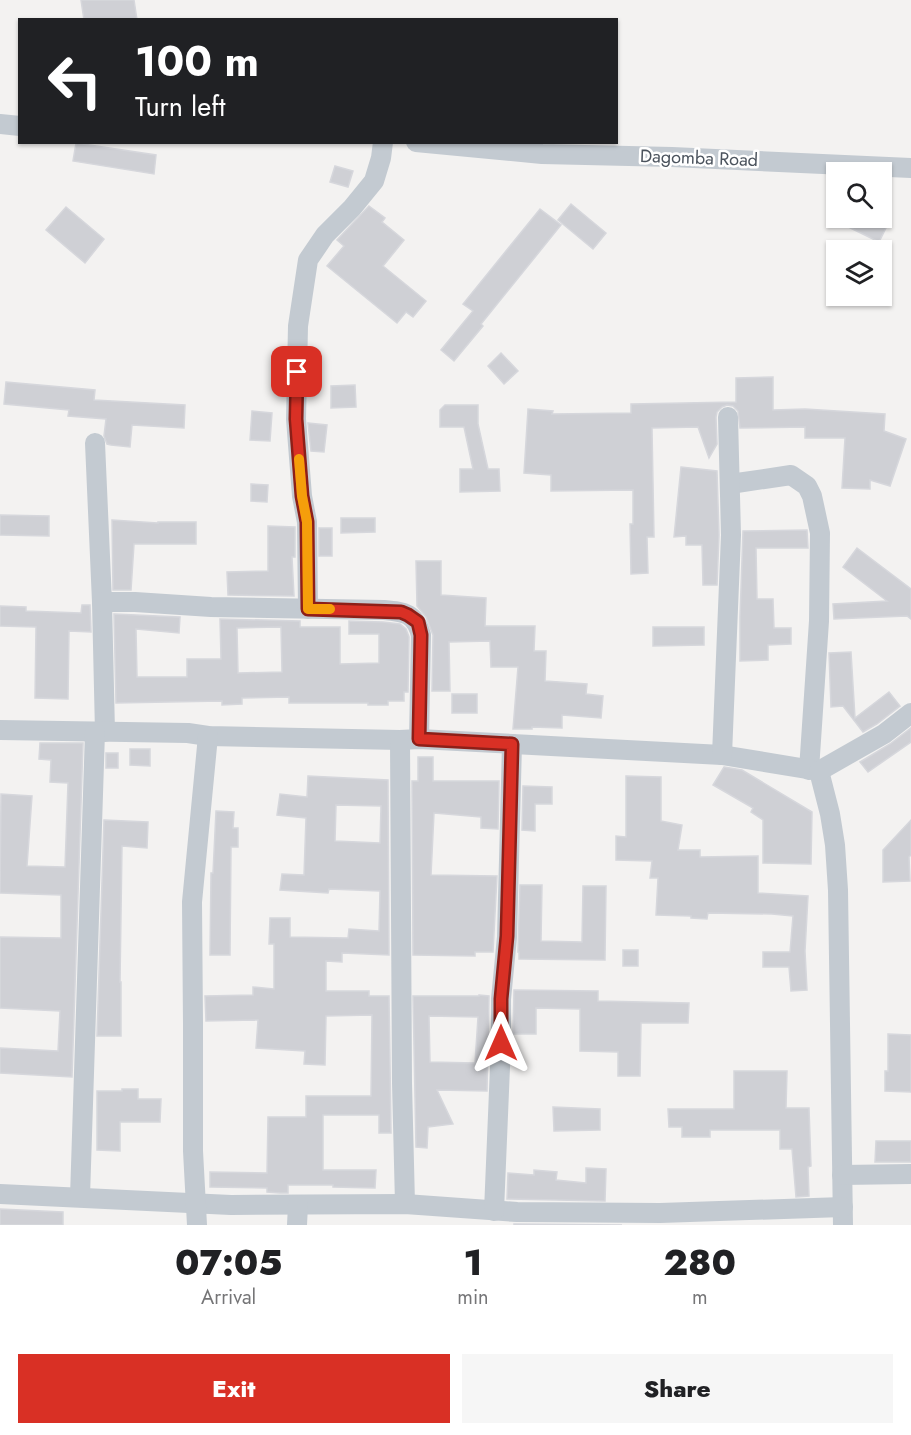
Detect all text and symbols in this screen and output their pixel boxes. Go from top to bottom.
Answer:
text: 100 m [135,31,259,92]
icon: left [36,42,114,120]
text: Turn left [135,87,225,126]
street label: Dagomba Road [639,143,759,173]
map controls [826,162,892,306]
button: search [826,162,892,228]
button: layers [826,240,892,306]
pin [271,346,322,397]
icon: arrive [280,355,313,388]
position arrow [469,1011,533,1075]
text: 07:05 [175,1236,282,1288]
text: 1 [463,1236,482,1288]
text: 280 [664,1236,736,1288]
text: Arrival [201,1283,256,1312]
text: min [457,1283,489,1312]
text: m [692,1283,708,1312]
button: Exit [18,1354,450,1423]
button: Share [462,1354,893,1423]

